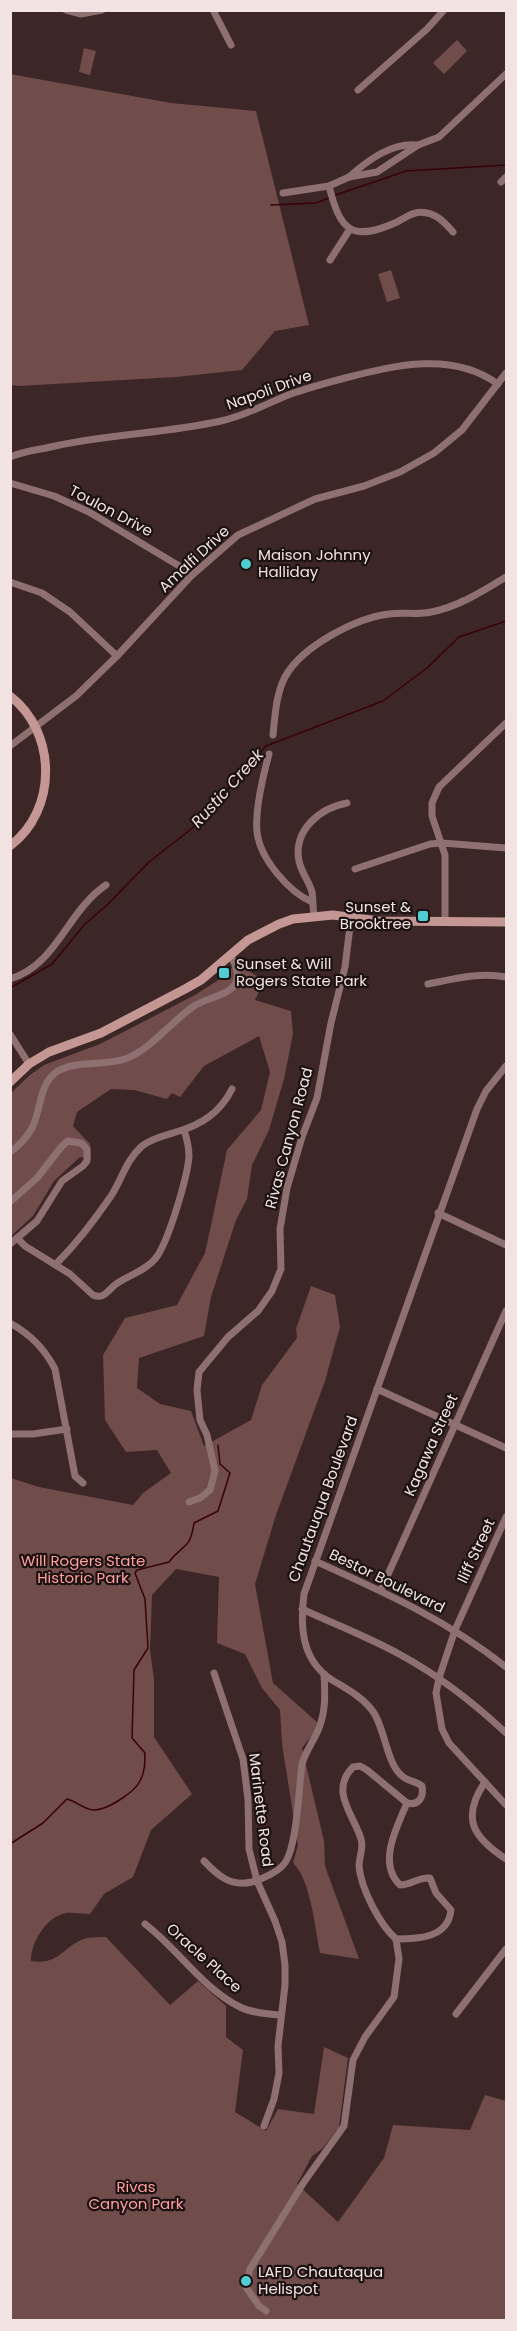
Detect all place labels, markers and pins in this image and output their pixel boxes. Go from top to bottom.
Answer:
place label: Maison Johnny Halliday [258,544,371,582]
marker: Maison Johnny Halliday [239,557,253,571]
place label: Sunset & Brooktree [340,896,411,934]
marker: Sunset & Brooktree [416,909,430,923]
place label: Sunset & Will Rogers State Park [236,953,367,991]
marker: Sunset & Will Rogers State Park [217,966,231,980]
place label: LAFD Chautaqua Helispot [258,2261,383,2299]
marker: LAFD Chautaqua Helispot [239,2274,253,2288]

